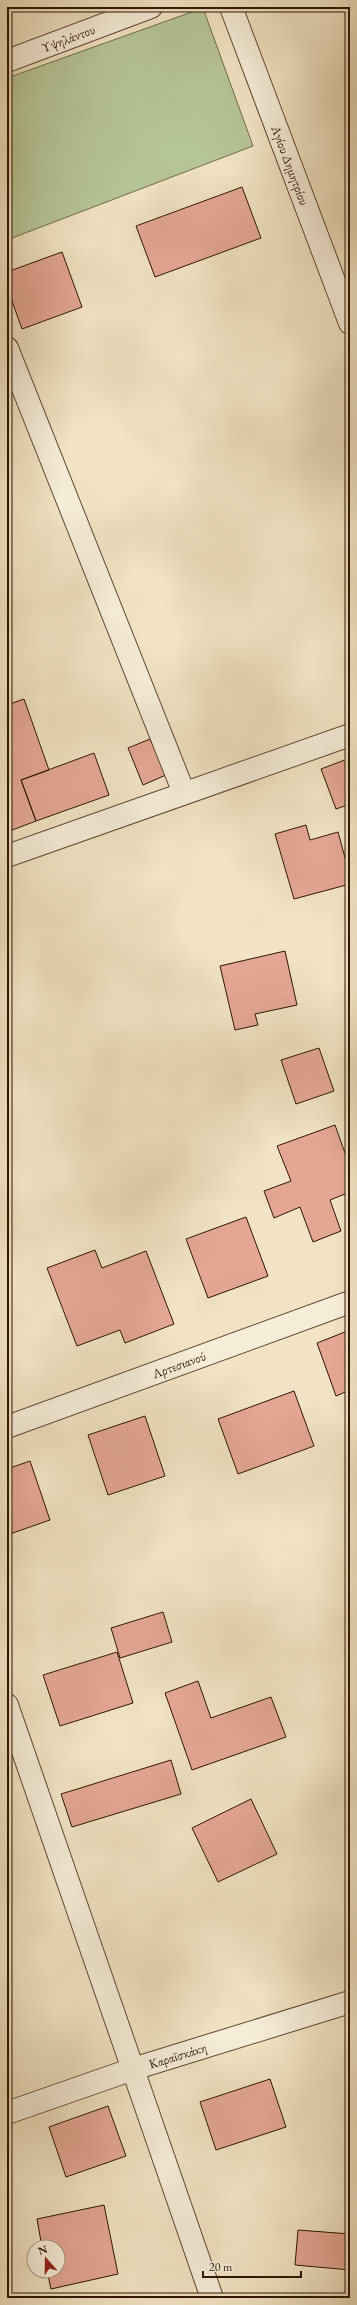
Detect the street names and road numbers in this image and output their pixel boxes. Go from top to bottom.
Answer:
street label: Υψηλάντου [38,20,98,56]
street label: Αγίου Δημητρίου [267,122,313,208]
street label: Αρτεσιανού [149,1347,208,1382]
street label: Καραϊσκάκη [146,2038,208,2072]

